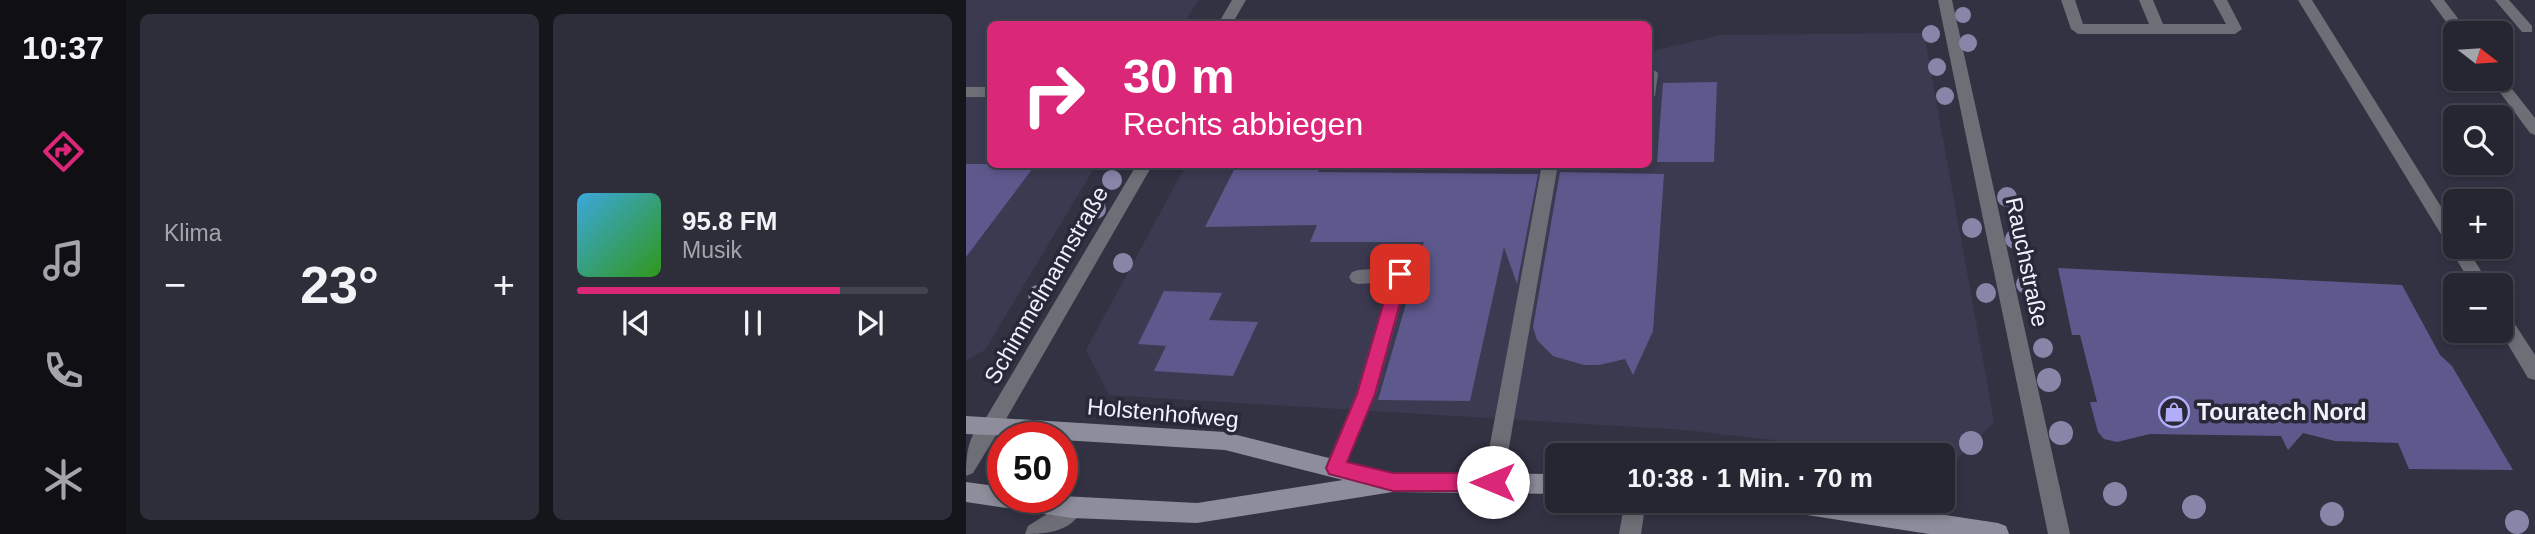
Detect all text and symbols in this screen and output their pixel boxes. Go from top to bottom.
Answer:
north arrow [2443,21,2513,91]
map controls [2443,21,2513,343]
text: 10:37 [22,30,104,66]
icon: right [1008,49,1099,140]
text: 30 m [1123,49,1235,103]
button: search [2443,105,2513,175]
text: Rechts abbiegen [1123,106,1363,142]
icon: directions [39,127,88,176]
street label: Schimmelmannstraße [979,182,1113,388]
button: + [2443,189,2513,259]
street label: Rauchstraße [2001,195,2053,329]
text: 95.8 FM [682,206,777,236]
text: Klima [164,220,222,246]
icon: music [39,236,88,285]
text: Musik [682,237,742,263]
pin [1370,244,1430,304]
icon: arrive [1381,255,1419,293]
text: 23° [300,256,379,314]
text: − [164,264,186,306]
text: + [493,264,515,306]
button: − [2443,273,2513,343]
icon: previous [617,304,655,342]
icon: pause [734,304,772,342]
icon: next [851,304,889,342]
icon: phone [39,346,88,395]
street label: Holstenhofweg [1086,393,1240,433]
shop icon: Touratech Nord [2157,395,2191,429]
place label: Touratech Nord [2197,399,2367,425]
speed limit sign: 50 [987,422,1078,513]
position arrow [1456,445,1530,519]
icon: climate [39,455,88,504]
text: 10:38 · 1 Min. · 70 m [1627,463,1873,493]

